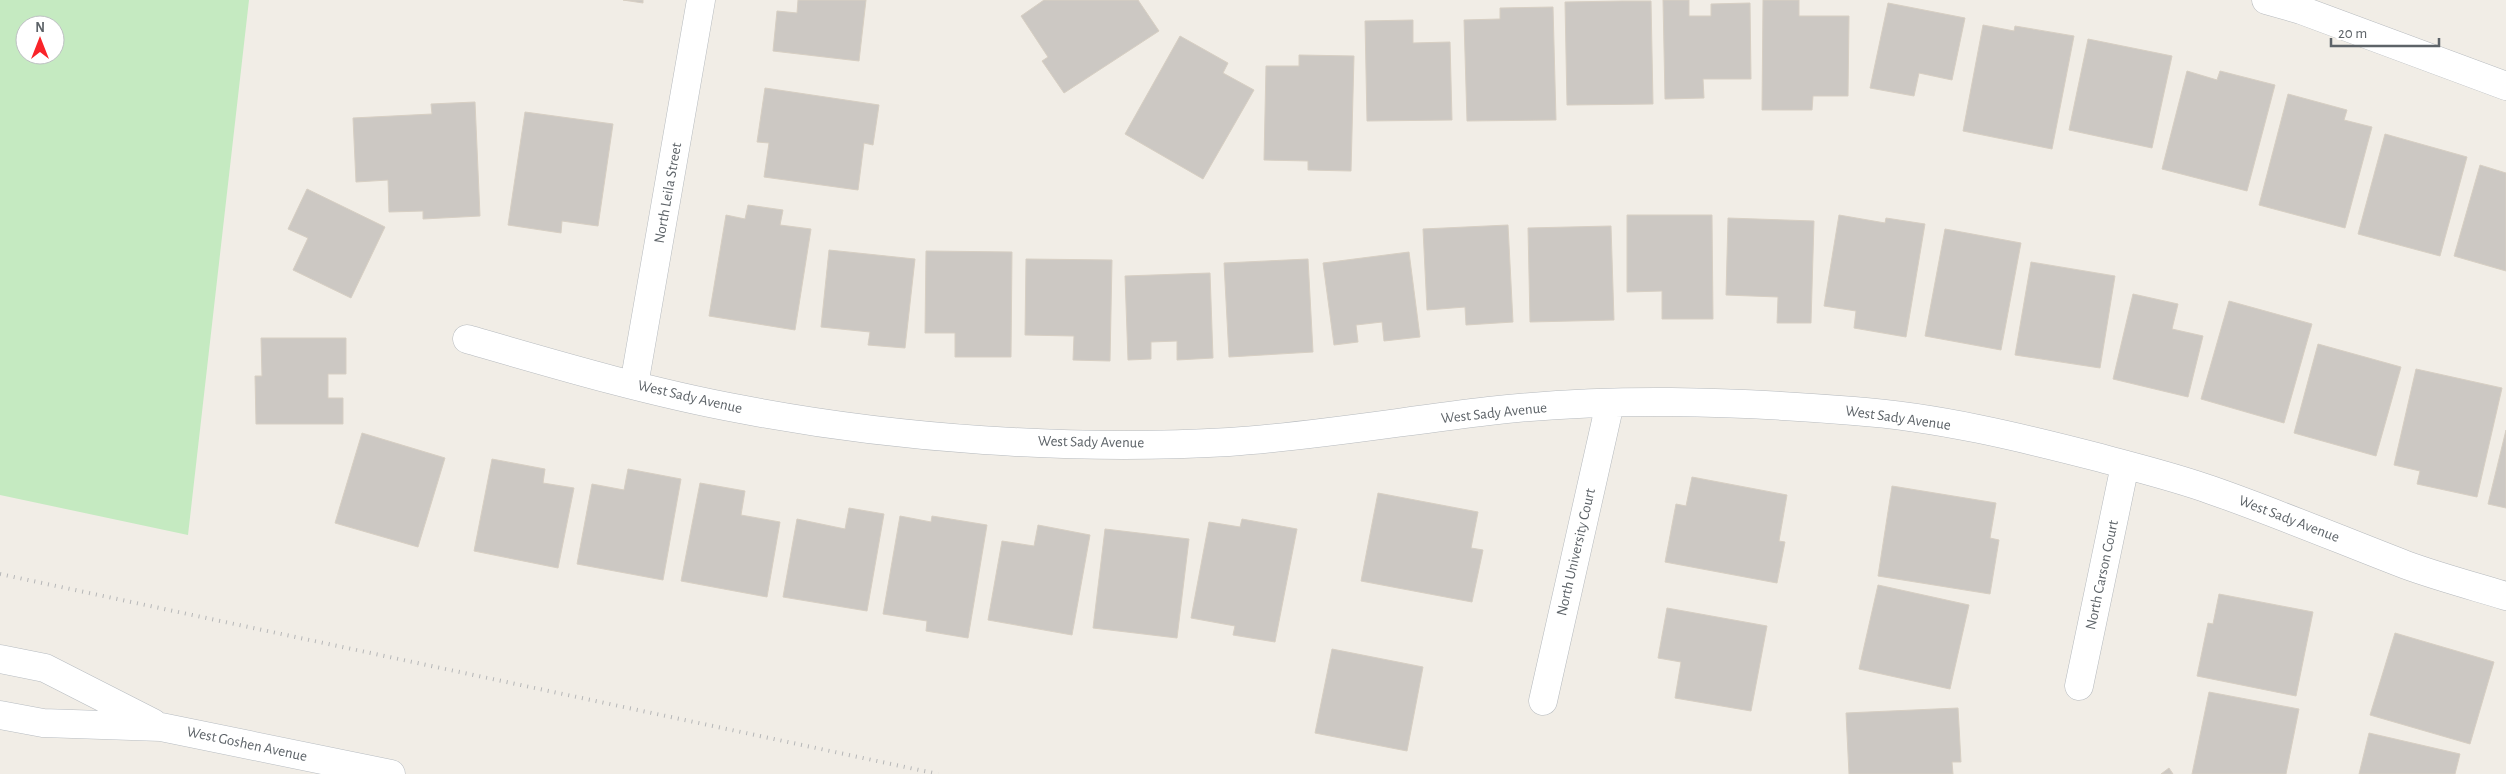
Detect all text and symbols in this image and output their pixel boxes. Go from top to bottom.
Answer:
north arrow [15,15,65,65]
scale bar [2331,15,2438,47]
text: N [35,21,45,35]
text: 20 m [2338,26,2367,41]
street label: North Leila Street [652,141,684,245]
street label: West Sady Avenue [636,378,744,416]
street label: West Sady Avenue [1440,400,1548,426]
street label: West Sady Avenue [1844,403,1952,433]
street label: West Sady Avenue [1038,434,1144,450]
street label: North University Court [1554,487,1598,617]
street label: West Sady Avenue [2237,493,2341,545]
street label: North Carson Court [2083,519,2121,631]
street label: West Goshen Avenue [185,724,309,764]

